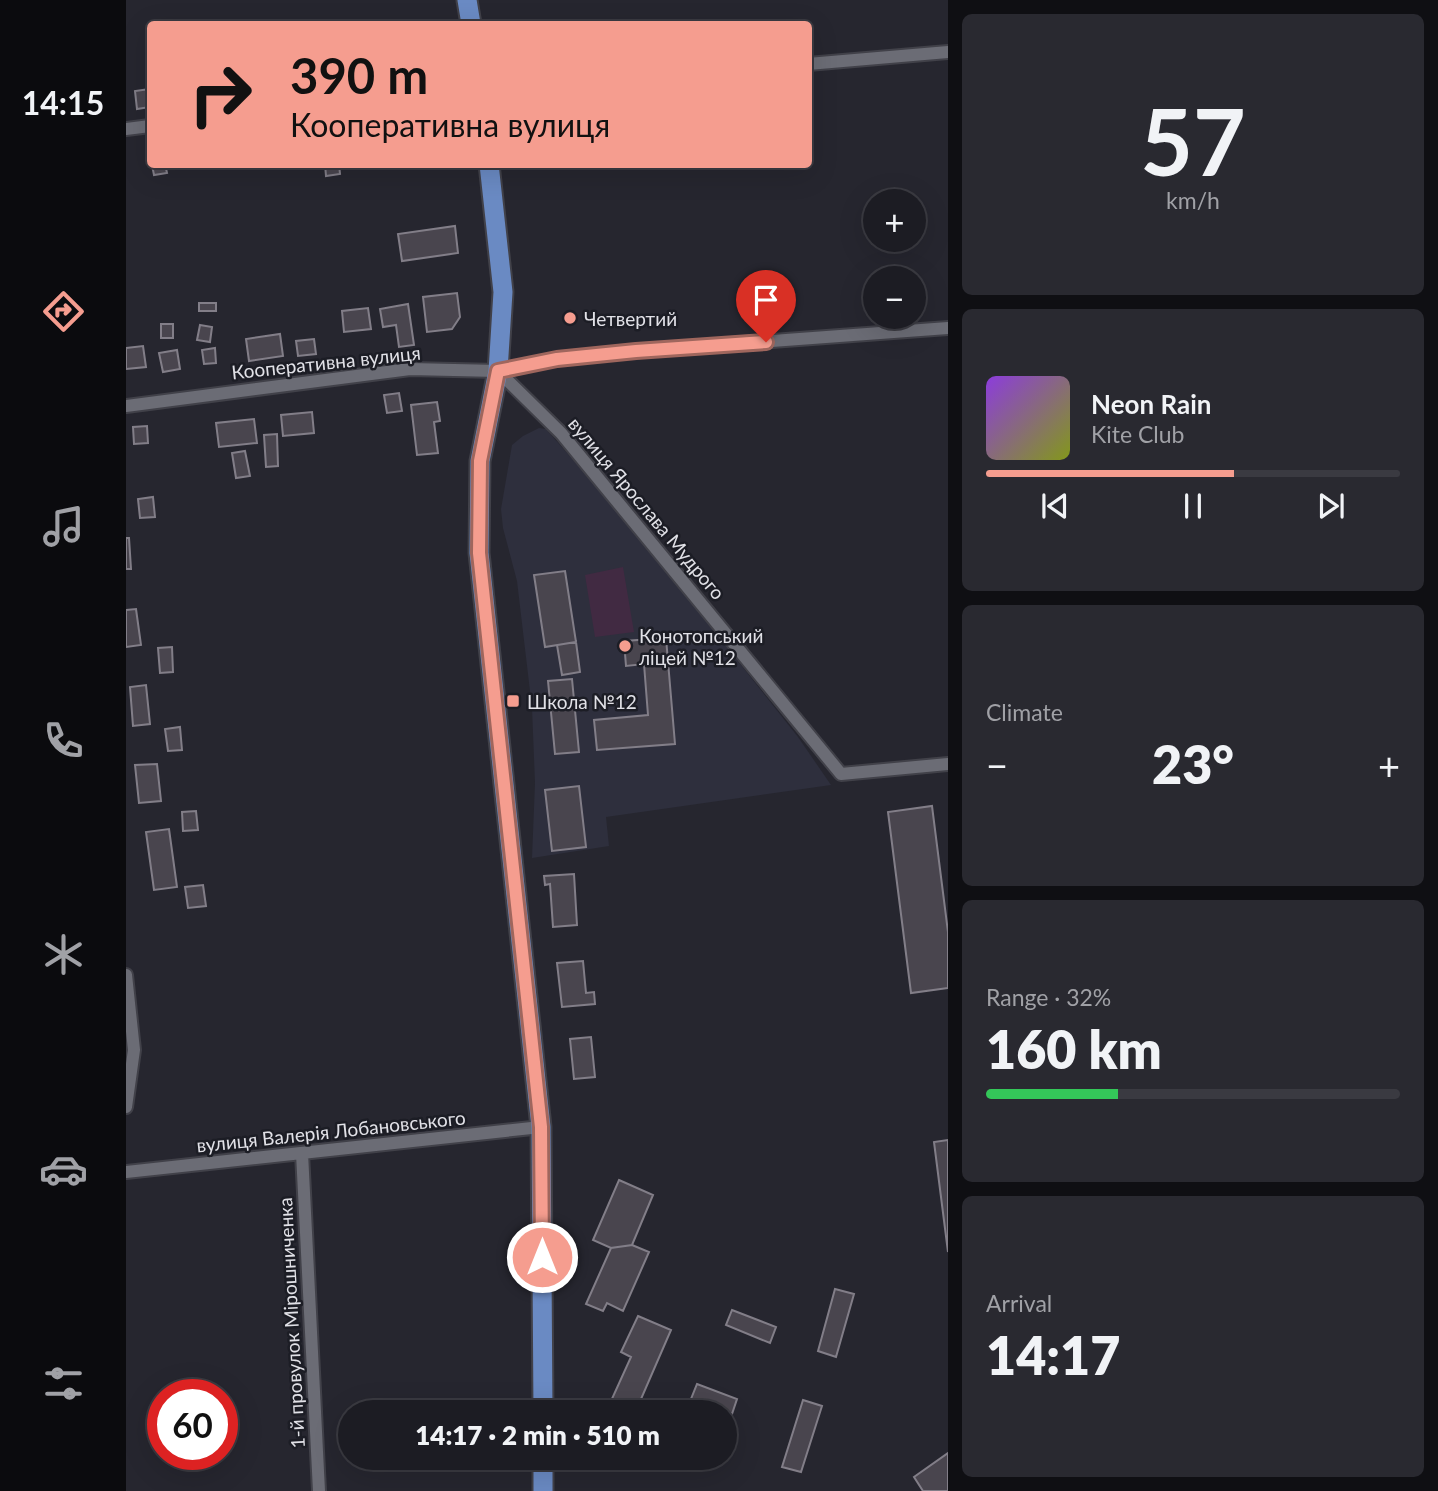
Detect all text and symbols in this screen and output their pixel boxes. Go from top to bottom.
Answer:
text: 390 m [290,46,428,104]
icon: right [175,49,266,140]
text: 14:15 [22,83,104,122]
text: 57 [1140,86,1246,195]
text: Кооперативна вулиця [290,105,610,144]
text: km/h [1166,186,1220,214]
map controls [863,189,926,329]
button: + [863,189,926,252]
button: − [863,266,926,329]
pin [736,270,796,342]
icon: arrive [747,281,785,319]
icon: directions [39,287,88,336]
place label: Четвертий [584,307,677,330]
marker: Четвертий [562,310,578,326]
street label: Кооперативна вулиця [230,341,422,383]
text: Neon Rain [1091,388,1211,420]
street label: вулиця Ярослава Мудрого [564,412,730,604]
text: Kite Club [1091,420,1184,448]
icon: previous [1036,487,1074,525]
icon: pause [1174,487,1212,525]
icon: next [1312,487,1350,525]
icon: music [39,502,88,551]
place label: Конотопський ліцей №12 [639,624,763,669]
marker: Конотопський ліцей №12 [617,638,633,654]
place label: Школа №12 [527,690,637,713]
marker: Школа №12 [505,693,521,709]
text: Climate [986,698,1063,726]
icon: phone [39,716,88,765]
text: 23° [1152,733,1234,795]
text: − [986,742,1008,788]
text: + [1378,742,1400,788]
icon: climate [39,930,88,979]
text: Range · 32% [986,983,1111,1011]
text: 160 km [986,1018,1162,1080]
street label: вулиця Валерія Лобановського [195,1105,467,1157]
icon: car [39,1145,88,1194]
street label: 1-й провулок Мірошниченка [273,1197,309,1449]
position arrow [505,1220,579,1294]
text: Arrival [986,1289,1052,1317]
text: 14:17 [986,1324,1120,1386]
icon: filters [39,1359,88,1408]
speed limit sign: 60 [147,1379,238,1470]
text: 14:17 · 2 min · 510 m [415,1419,660,1451]

